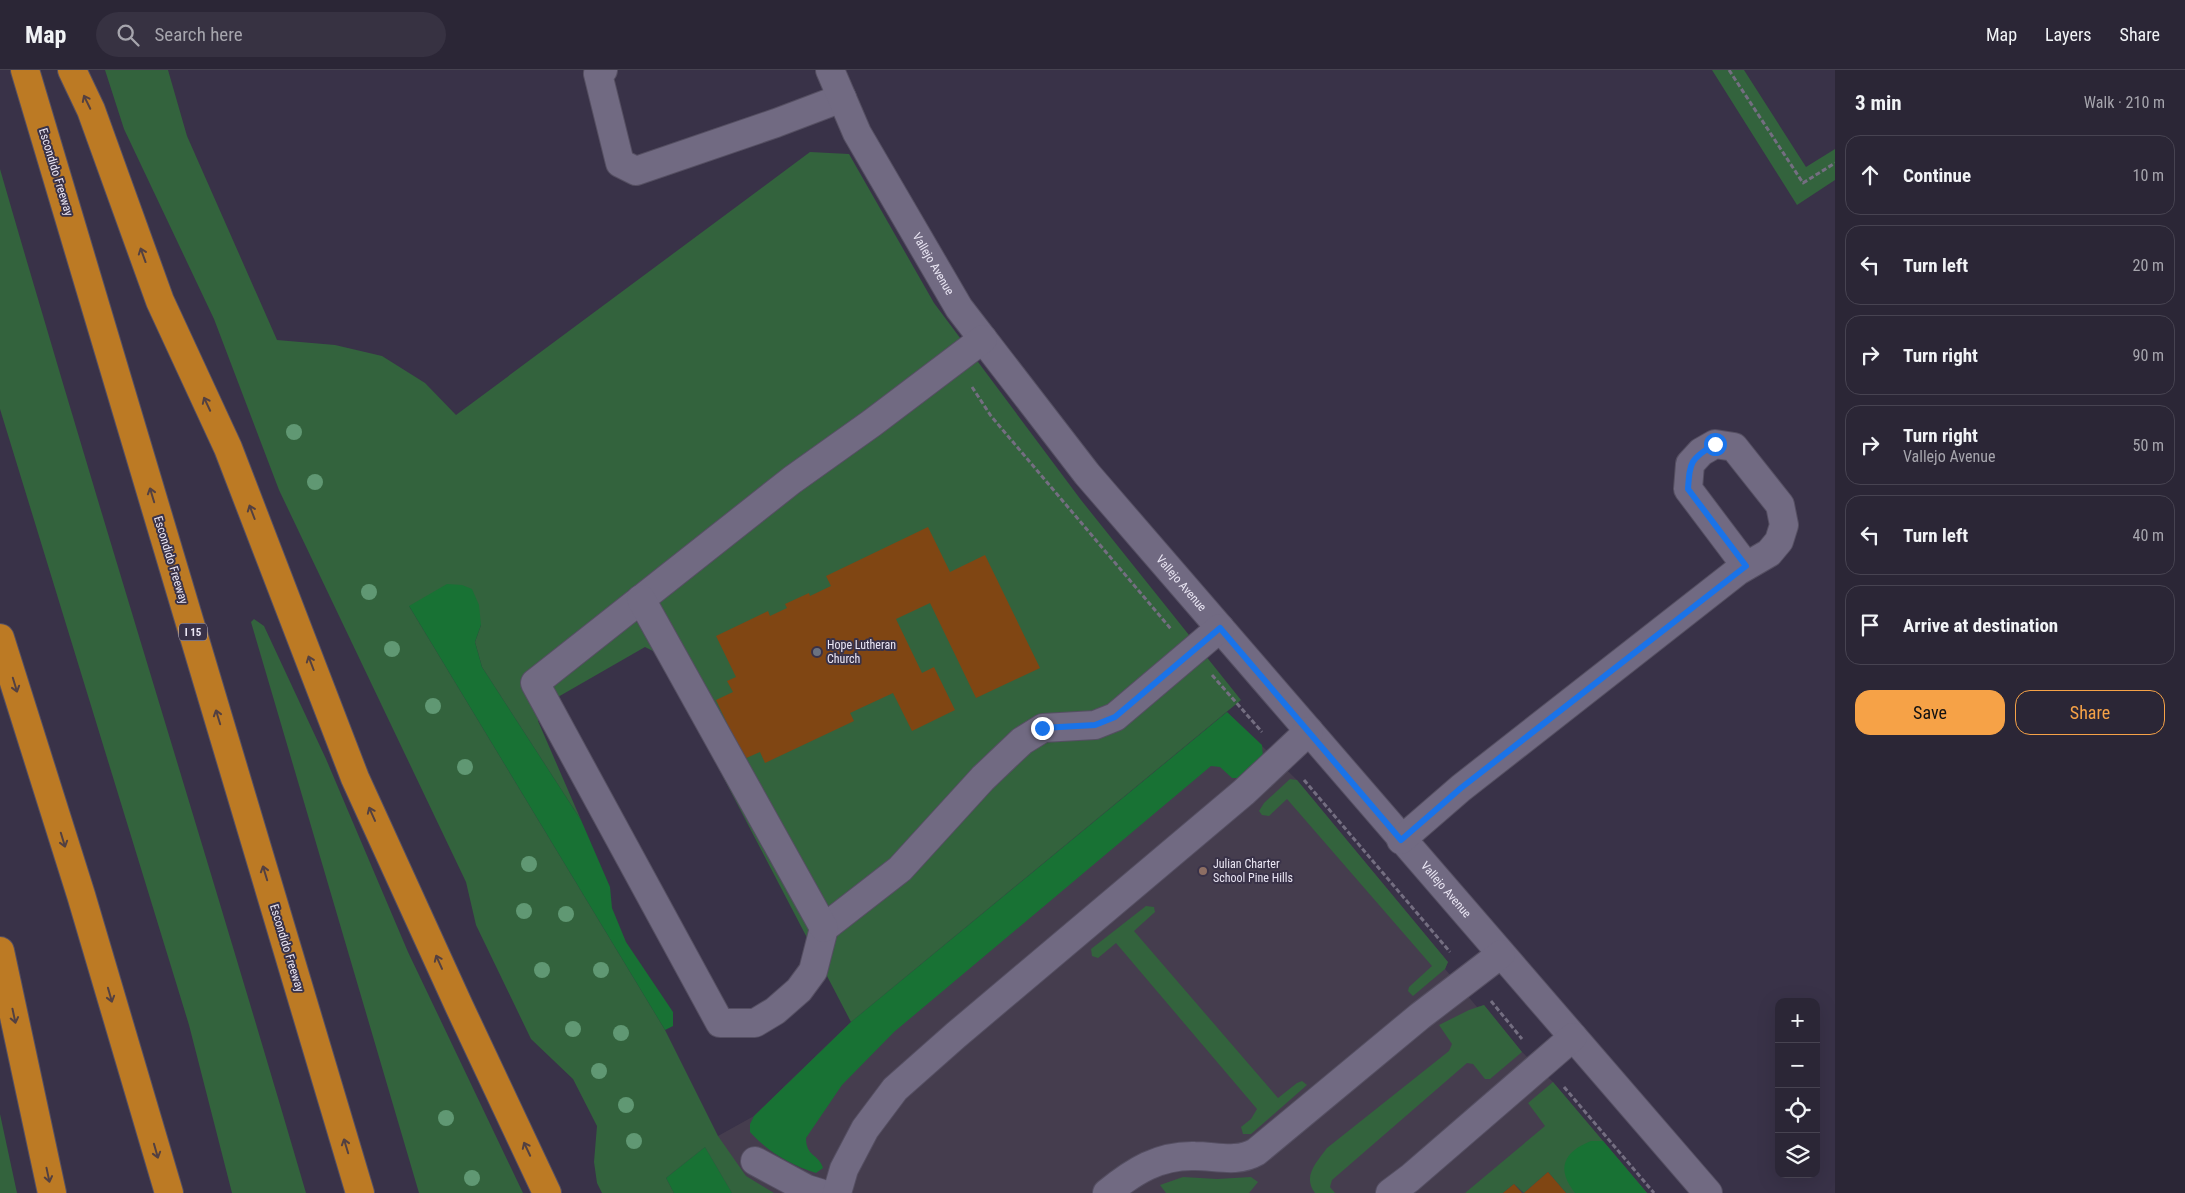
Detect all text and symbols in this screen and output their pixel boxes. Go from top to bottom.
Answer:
search box [96,12,446,57]
text: Map [25,21,66,49]
icon: search [114,21,142,49]
text: Search here [154,23,243,46]
text: Map [1986,24,2017,45]
text: Layers [2045,24,2092,45]
text: Share [2120,24,2160,45]
text: 3 min [1855,91,1902,115]
text: Walk · 210 m [2084,93,2165,112]
one-way arrow [82,95,92,110]
street label: Escondido Freeway [36,126,76,218]
icon: ahead [1856,161,1884,189]
text: Continue [1903,164,1971,187]
text: 10 m [2132,166,2164,185]
street label: Vallejo Avenue [910,230,957,298]
one-way arrow [138,248,147,263]
icon: left [1856,251,1884,279]
text: Turn left [1903,254,1968,277]
text: 20 m [2132,256,2164,275]
icon: right [1856,341,1884,369]
text: Turn right [1903,344,1978,367]
text: 90 m [2132,346,2164,365]
one-way arrow [202,397,212,412]
text: Turn right [1903,424,1978,447]
icon: right [1856,431,1884,459]
route start [1704,433,1727,456]
text: 50 m [2132,436,2164,455]
text: Vallejo Avenue [1903,447,1995,466]
one-way arrow [146,487,156,503]
one-way arrow [247,504,256,520]
street label: Escondido Freeway [151,514,191,606]
icon: left [1856,521,1884,549]
text: Turn left [1903,524,1968,547]
text: 40 m [2132,526,2164,545]
street label: Vallejo Avenue [1153,552,1210,614]
icon: arrive [1856,611,1884,639]
text: Arrive at destination [1903,614,2058,637]
road number: I 15 [179,624,207,640]
place label: Hope Lutheran Church [827,638,896,666]
marker: Hope Lutheran Church [811,646,823,658]
one-way arrow [306,656,315,671]
one-way arrow [10,676,20,692]
button: Save [1855,690,2005,735]
button: Share [2015,690,2165,735]
one-way arrow [213,710,223,726]
route end [1031,717,1054,740]
one-way arrow [366,807,376,822]
one-way arrow [59,831,69,847]
place label: Julian Charter School Pine Hills [1213,857,1293,885]
street label: Vallejo Avenue [1418,859,1474,921]
marker: Julian Charter School Pine Hills [1197,865,1209,877]
one-way arrow [259,866,269,882]
street label: Escondido Freeway [267,902,307,994]
one-way arrow [433,955,443,970]
one-way arrow [106,987,116,1003]
map controls [1775,998,1820,1178]
button: + [1775,998,1820,1043]
one-way arrow [10,1008,19,1024]
button: − [1775,1043,1820,1088]
button: locate [1775,1088,1820,1133]
button: layers [1775,1133,1820,1178]
one-way arrow [341,1139,351,1155]
one-way arrow [521,1142,531,1157]
one-way arrow [152,1143,162,1159]
one-way arrow [44,1167,53,1183]

